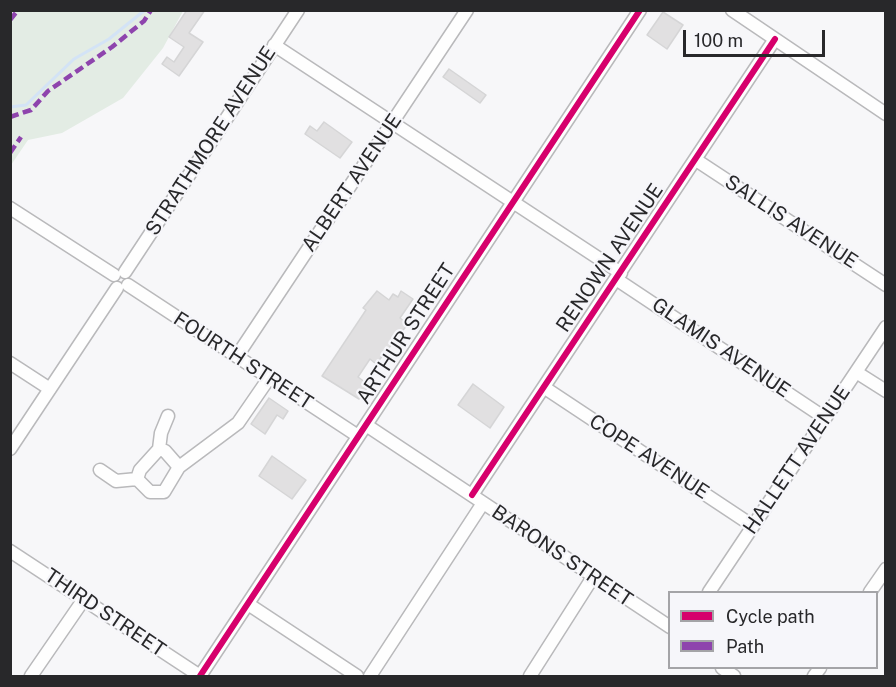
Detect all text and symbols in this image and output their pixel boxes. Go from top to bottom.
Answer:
scale bar [686,18,828,56]
text: 100 m [694,30,743,51]
street label: STRATHMORE AVENUE [141,42,281,240]
street label: ALBERT AVENUE [297,109,407,257]
street label: SALLIS AVENUE [720,170,862,274]
street label: RENOWN AVENUE [551,179,669,337]
street label: ARTHUR STREET [352,259,460,409]
street label: GLAMIS AVENUE [647,293,795,403]
street label: FOURTH STREET [169,307,317,415]
street label: HALLETT AVENUE [738,381,856,539]
street label: COPE AVENUE [585,409,713,505]
street label: BARONS STREET [487,500,637,612]
street label: THIRD STREET [40,564,170,662]
legend [668,591,878,669]
text: Cycle path [726,606,815,627]
text: Path [726,636,764,657]

